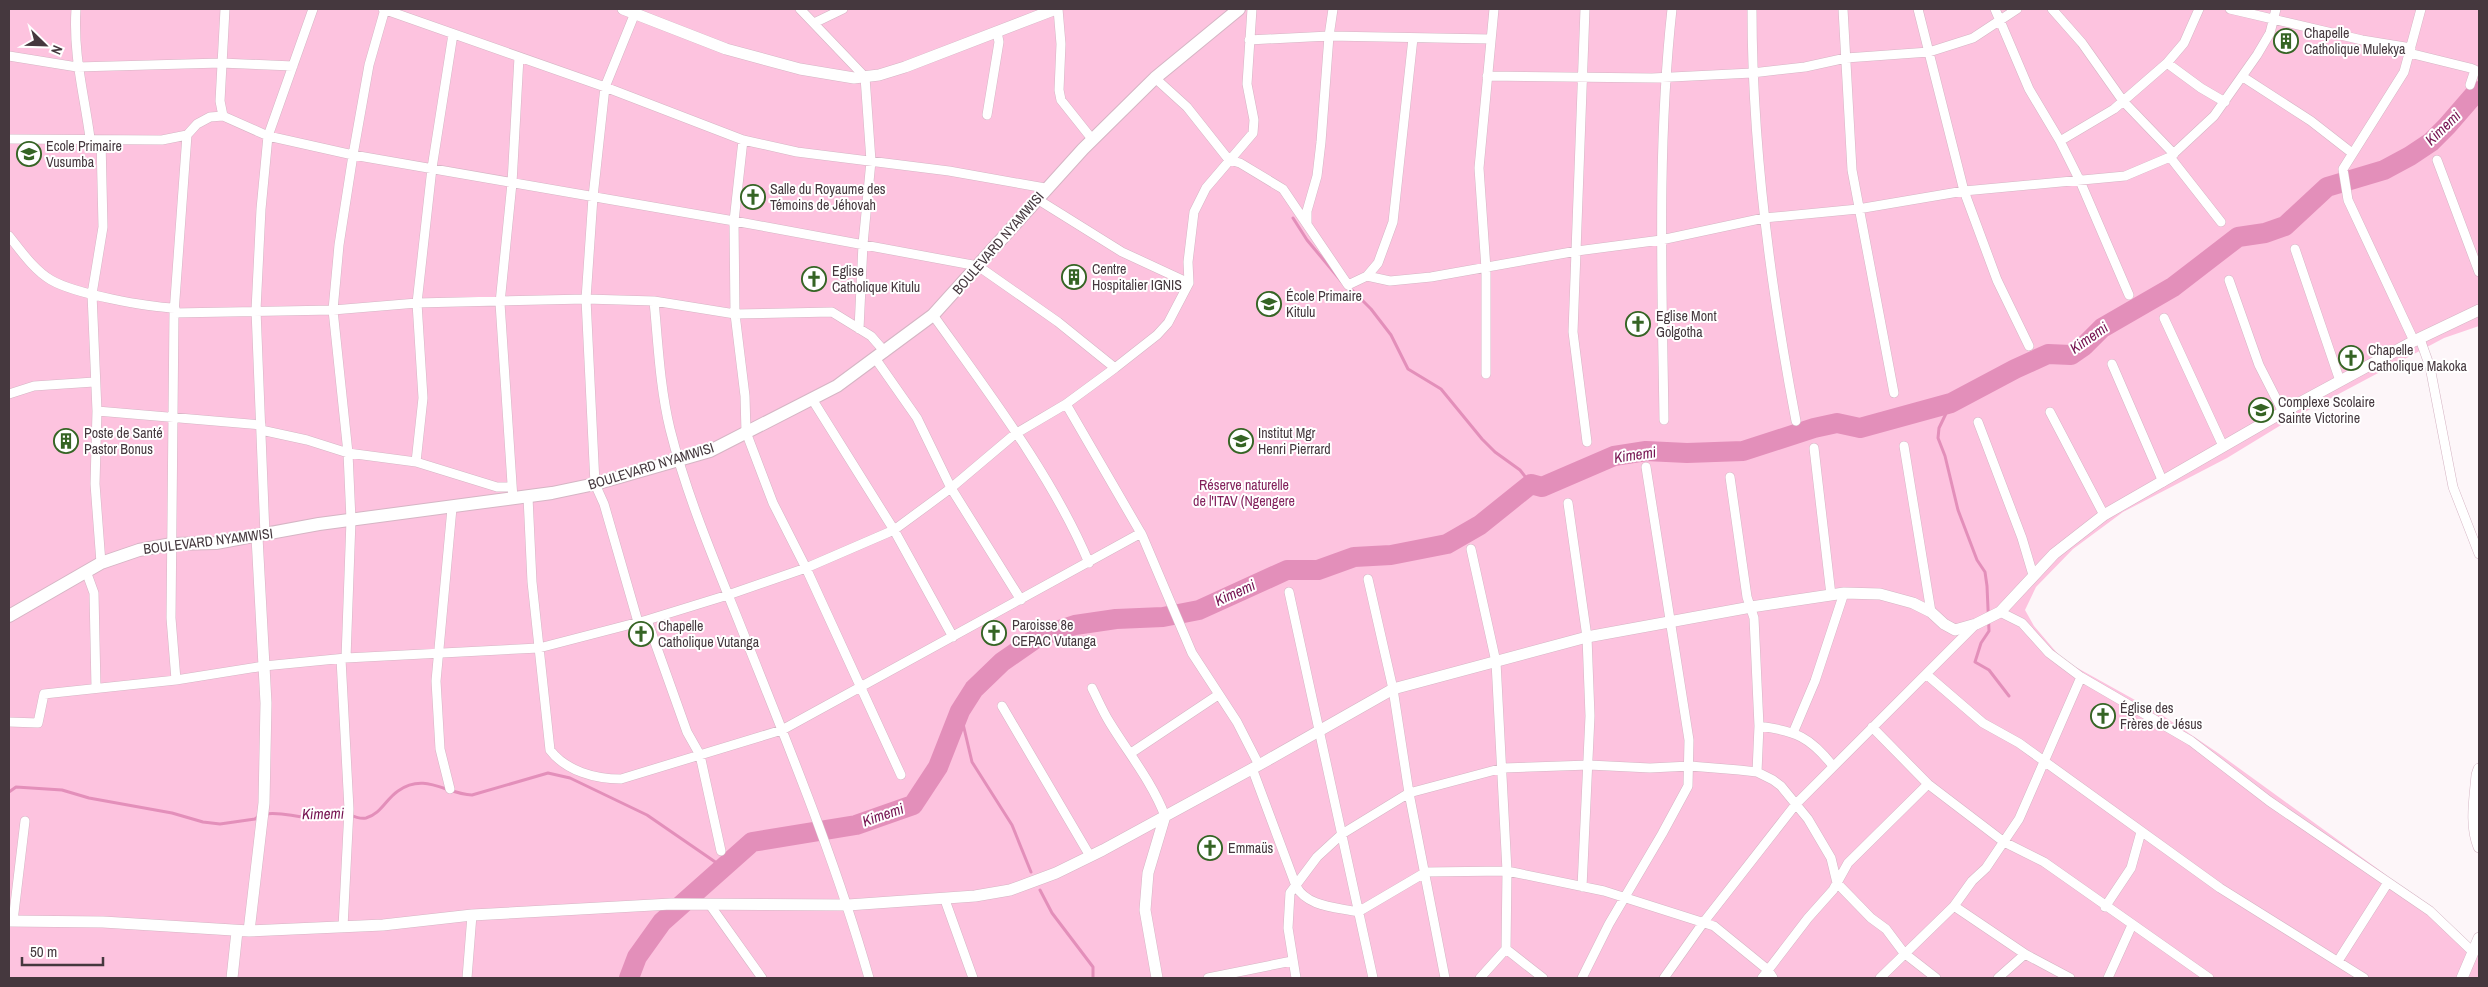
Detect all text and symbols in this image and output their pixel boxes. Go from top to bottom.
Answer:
north arrow [20,20,70,70]
place label: Chapelle Catholique Mulekya [2304,24,2406,58]
building icon: Chapelle Catholique Mulekya [2273,28,2299,54]
text: N [47,43,67,57]
water label: Kimemi [2420,105,2466,150]
place label: Ecole Primaire Vusumba [46,137,122,171]
school or university icon: Ecole Primaire Vusumba [16,141,42,167]
place label: Salle du Royaume des Témoins de Jéhovah [770,180,886,214]
church icon: Salle du Royaume des Témoins de Jéhovah [740,184,766,210]
street label: BOULEVARD NYAMWISI [948,188,1048,298]
place label: Centre Hospitalier IGNIS [1092,260,1182,294]
place label: Eglise Catholique Kitulu [832,262,920,296]
building icon: Centre Hospitalier IGNIS [1061,264,1087,290]
church icon: Eglise Catholique Kitulu [801,266,827,292]
place label: École Primaire Kitulu [1286,287,1362,321]
school or university icon: École Primaire Kitulu [1256,291,1282,317]
place label: Eglise Mont Golgotha [1656,307,1717,341]
church icon: Eglise Mont Golgotha [1625,311,1651,337]
water label: Kimemi [2065,317,2113,358]
place label: Chapelle Catholique Makoka [2368,341,2468,375]
church icon: Chapelle Catholique Makoka [2338,345,2364,371]
place label: Complexe Scolaire Sainte Victorine [2278,393,2375,427]
school or university icon: Complexe Scolaire Sainte Victorine [2248,397,2274,423]
place label: Poste de Santé Pastor Bonus [84,424,163,458]
place label: Institut Mgr Henri Pierrard [1258,424,1331,458]
building icon: Poste de Santé Pastor Bonus [53,428,79,454]
school or university icon: Institut Mgr Henri Pierrard [1228,428,1254,454]
street label: BOULEVARD NYAMWISI [586,438,716,494]
water label: Kimemi [1612,441,1658,468]
park label: Réserve naturelle de l'ITAV (Ngengere [1193,476,1295,510]
street label: BOULEVARD NYAMWISI [142,524,274,558]
water label: Kimemi [1211,574,1259,611]
place label: Paroisse 8e CEPAC Vutanga [1012,616,1097,650]
place label: Chapelle Catholique Vutanga [658,617,760,651]
church icon: Paroisse 8e CEPAC Vutanga [981,620,1007,646]
church icon: Chapelle Catholique Vutanga [628,621,654,647]
place label: Église des Frères de Jésus [2120,699,2203,733]
church icon: Église des Frères de Jésus [2090,703,2116,729]
water label: Kimemi [859,798,907,831]
water label: Kimemi [302,803,345,824]
church icon: Emmaüs [1197,835,1223,861]
place label: Emmaüs [1228,839,1274,857]
scale bar [22,934,104,966]
text: 50 m [30,941,57,962]

